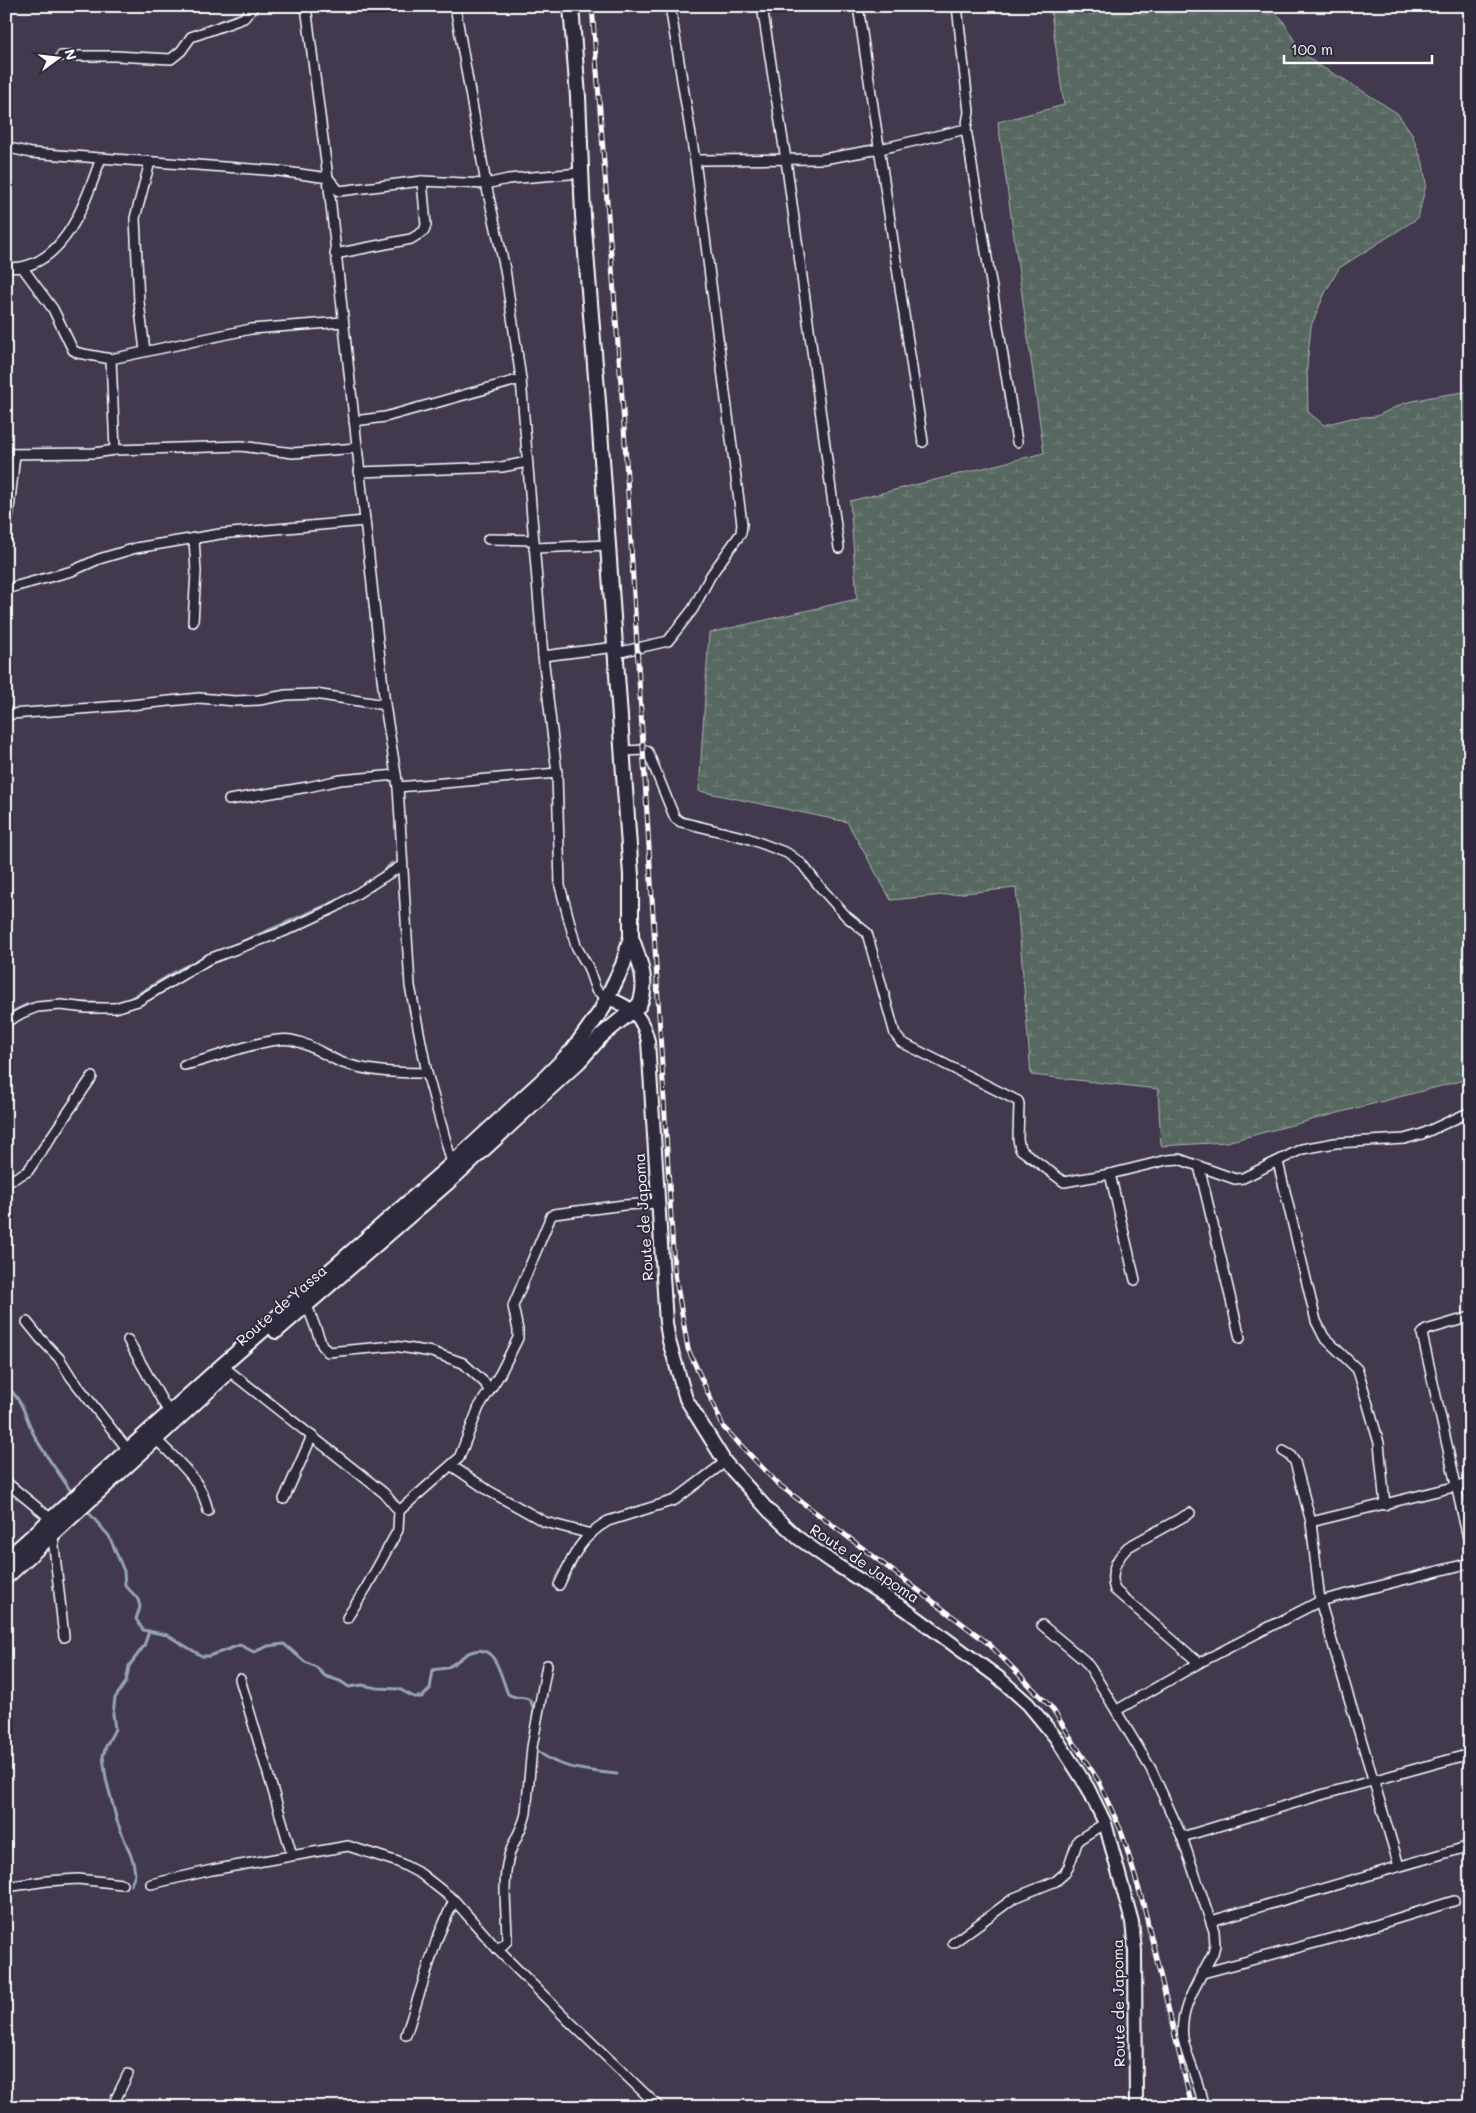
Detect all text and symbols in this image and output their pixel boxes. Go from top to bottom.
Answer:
north arrow [32,32,82,82]
scale bar [1284,32,1431,64]
text: 100 m [1291,39,1333,59]
text: N [60,47,82,62]
street label: Route de Japoma [629,1152,657,1282]
street label: Route de Yassa [231,1260,331,1350]
street label: Route de Japoma [806,1519,924,1607]
street label: Route de Japoma [1107,1939,1129,2067]

